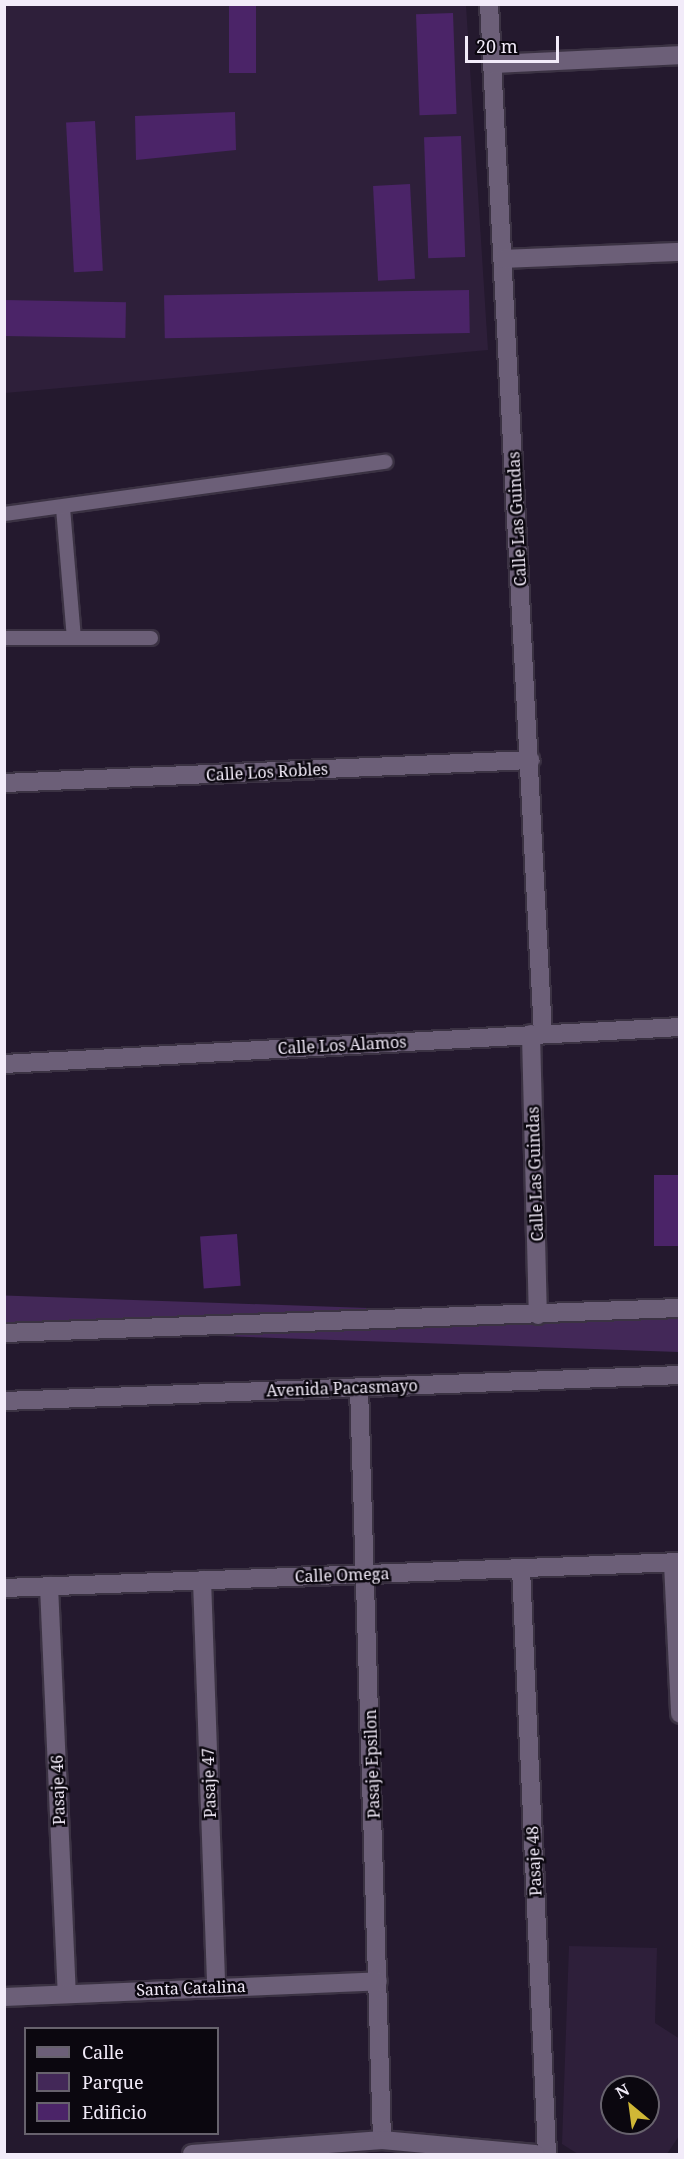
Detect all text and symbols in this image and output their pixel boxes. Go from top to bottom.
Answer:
scale bar [468,24,562,62]
text: 20 m [476,34,518,58]
street label: Calle Las Guindas [504,451,530,587]
street label: Calle Los Robles [205,759,329,785]
street label: Calle Los Alamos [277,1032,407,1058]
street label: Calle Las Guindas [523,1106,547,1242]
street label: Avenida Pacasmayo [266,1376,418,1400]
street label: Calle Omega [294,1564,390,1586]
street label: Pasaje Epsilon [361,1709,383,1819]
street label: Pasaje 47 [198,1748,220,1818]
street label: Pasaje 46 [47,1755,69,1825]
street label: Pasaje 48 [523,1825,545,1897]
street label: Santa Catalina [136,1976,246,2000]
legend [24,2027,219,2135]
text: Calle [82,2040,124,2064]
text: Parque [82,2070,144,2094]
north arrow [600,2075,660,2135]
text: N [611,2078,633,2104]
text: Edificio [82,2100,147,2124]

